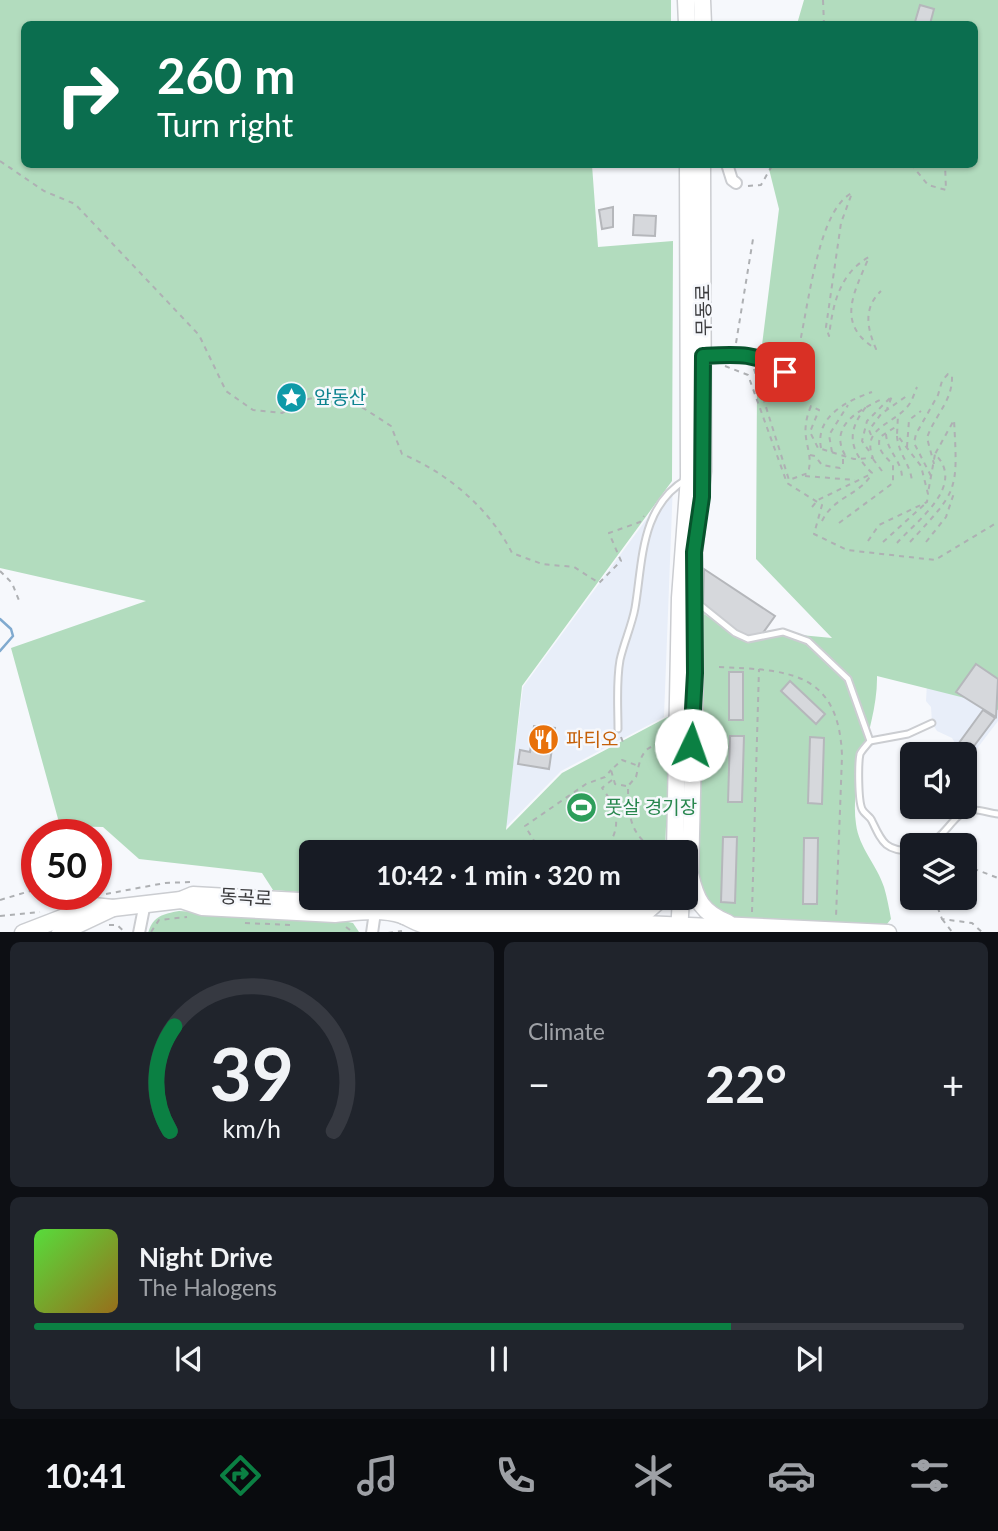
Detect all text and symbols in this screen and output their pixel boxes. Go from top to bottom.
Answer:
text: 260 m [157,46,295,104]
icon: right [42,49,133,140]
text: Turn right [157,105,293,144]
street label: 무동로 [691,284,714,336]
pin [755,342,815,402]
icon: arrive [766,353,804,391]
place icon: 앞동산 [274,380,308,414]
place label: 앞동산 [314,385,366,408]
position arrow [654,708,728,782]
restaurant icon: 파티오 [526,722,560,756]
place label: 파티오 [566,727,618,750]
map controls [900,742,977,910]
button: sound [900,742,977,819]
sports icon: 풋살 경기장 [565,790,599,824]
place label: 풋살 경기장 [605,795,697,818]
speed limit sign: 50 [21,819,112,910]
button: layers [900,833,977,910]
text: 10:42 · 1 min · 320 m [376,859,621,891]
street label: 동곡로 [219,884,273,909]
text: Climate [528,1017,605,1045]
text: 39 [210,1029,294,1117]
text: 22° [705,1052,787,1114]
text: − [528,1061,550,1107]
text: + [942,1061,964,1107]
text: km/h [223,1112,281,1142]
text: Night Drive [139,1241,273,1273]
text: The Halogens [139,1273,277,1301]
icon: previous [170,1340,208,1378]
icon: pause [480,1340,518,1378]
icon: next [790,1340,828,1378]
icon: directions [216,1451,265,1500]
icon: music [353,1451,402,1500]
icon: phone [491,1451,540,1500]
icon: climate [629,1451,678,1500]
icon: car [767,1451,816,1500]
icon: filters [905,1451,954,1500]
text: 10:41 [44,1456,127,1495]

